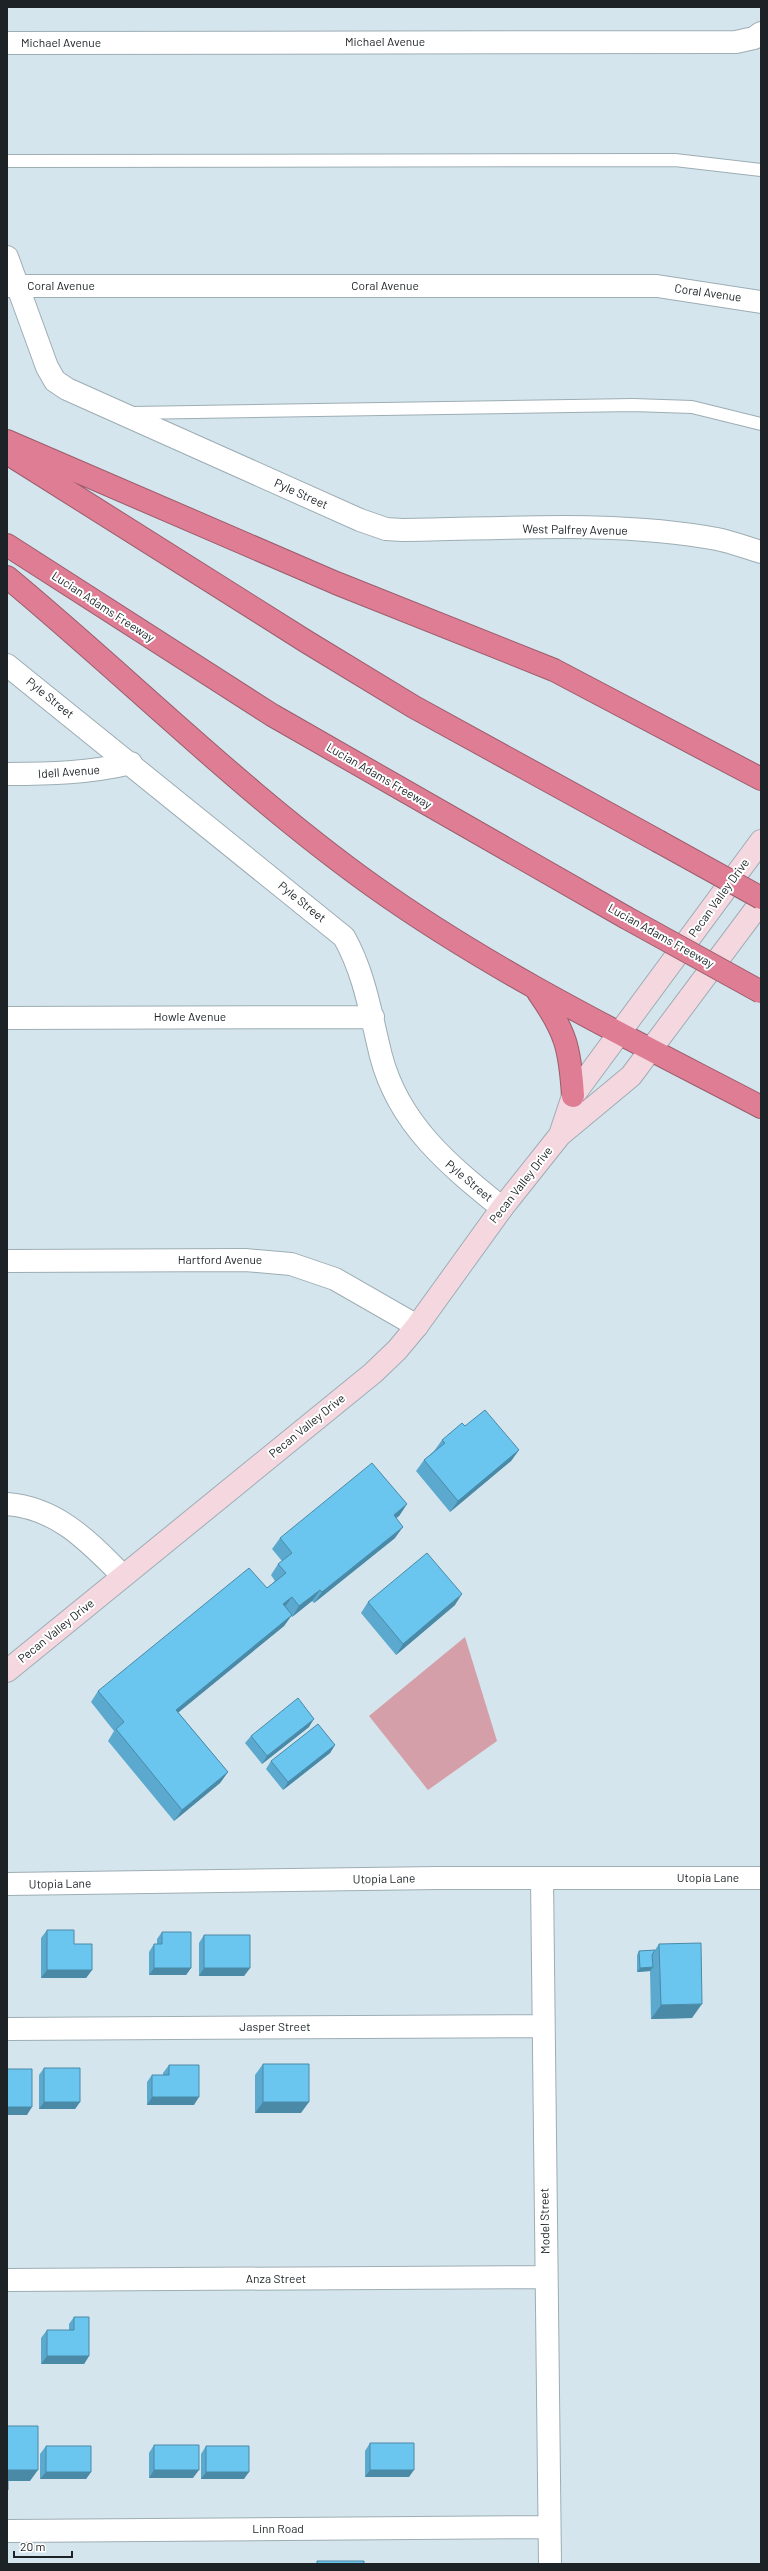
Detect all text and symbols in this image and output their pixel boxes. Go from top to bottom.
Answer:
street label: Michael Avenue [345,34,425,48]
street label: Michael Avenue [21,35,101,49]
street label: Coral Avenue [27,278,95,292]
street label: Coral Avenue [351,278,419,292]
street label: Coral Avenue [674,280,743,304]
street label: Pyle Street [273,475,330,511]
street label: West Palfrey Avenue [522,521,628,537]
street label: Lucian Adams Freeway [50,568,158,645]
street label: Pyle Street [24,674,77,721]
street label: Lucian Adams Freeway [324,739,435,811]
street label: Idell Avenue [37,762,100,780]
street label: Pecan Valley Drive [685,855,751,939]
street label: Pyle Street [276,878,329,925]
street label: Lucian Adams Freeway [606,900,717,970]
street label: Howle Avenue [154,1009,226,1023]
street label: Pecan Valley Drive [486,1143,555,1226]
street label: Pyle Street [443,1157,496,1204]
street label: Hartford Avenue [178,1252,262,1266]
street label: Pecan Valley Drive [266,1390,347,1460]
street label: Pecan Valley Drive [15,1595,96,1665]
street label: Utopia Lane [353,1870,415,1886]
street label: Utopia Lane [677,1870,739,1884]
street label: Utopia Lane [29,1875,91,1891]
street label: Jasper Street [239,2019,311,2033]
street label: Model Street [536,2188,552,2254]
street label: Anza Street [246,2271,306,2285]
street label: Linn Road [252,2521,304,2535]
scale bar [14,2533,72,2559]
text: 20 m [20,2539,46,2553]

